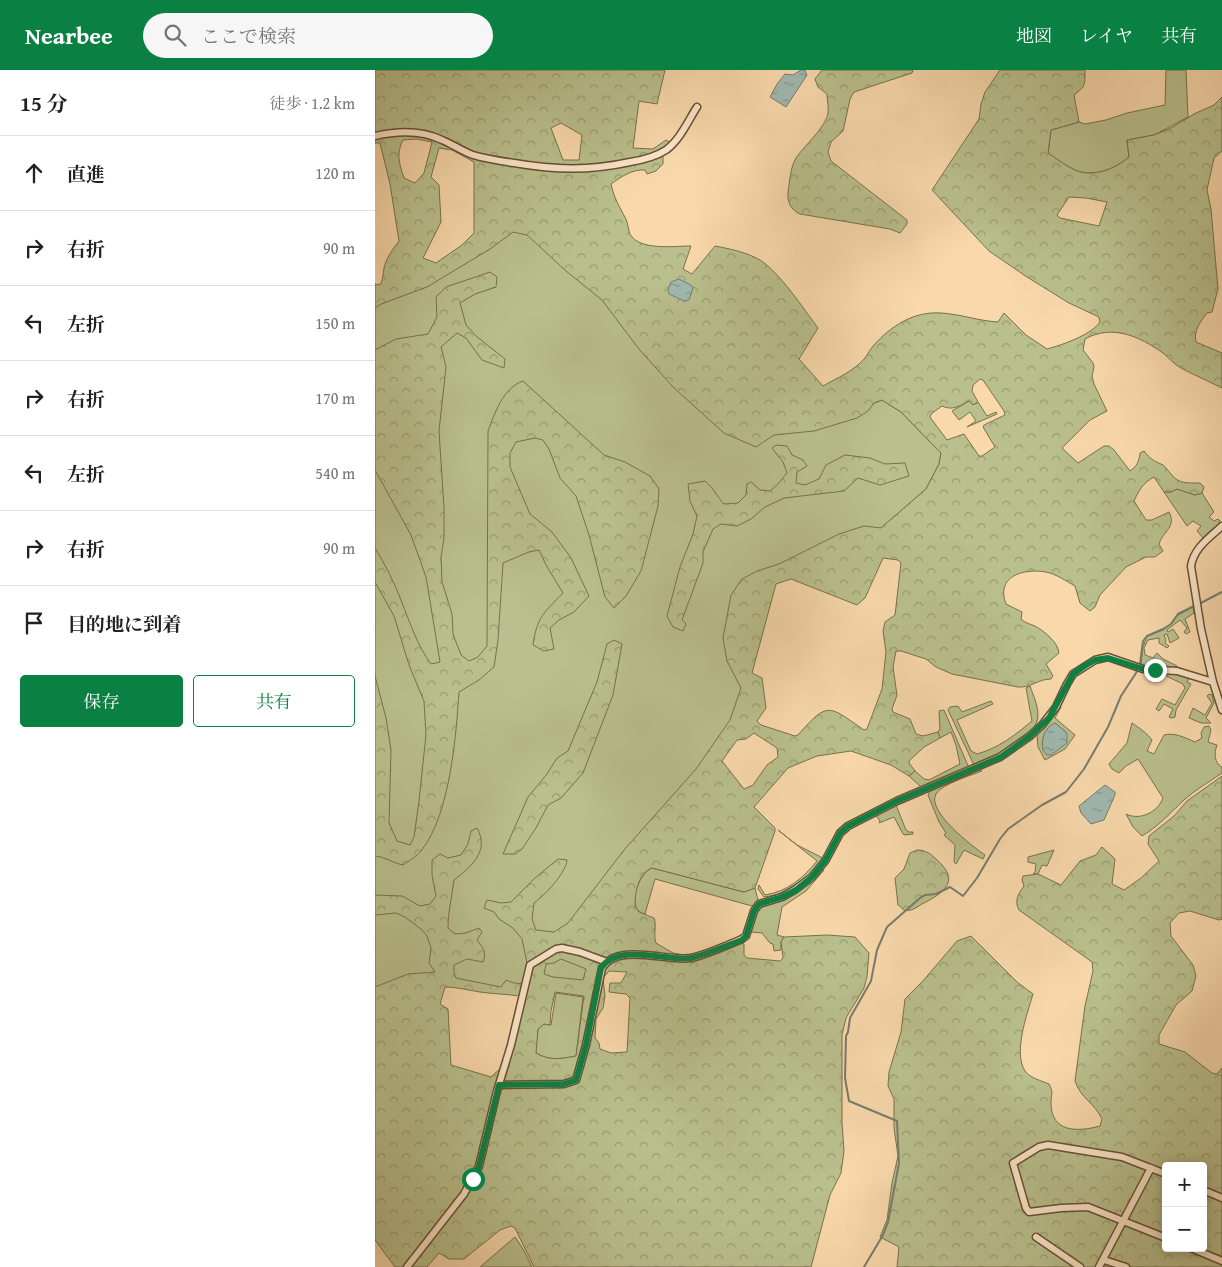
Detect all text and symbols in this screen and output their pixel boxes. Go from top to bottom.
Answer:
search box [143,13,493,58]
text: Nearbee [25,18,113,53]
icon: search [161,21,189,49]
text: ここで検索 [201,22,296,50]
text: 地図 [1016,22,1052,49]
text: レイヤ [1080,22,1133,49]
text: 共有 [1161,22,1197,49]
text: 15 分 [20,88,67,119]
text: 徒歩 · 1.2 km [269,91,355,115]
icon: ahead [20,159,48,187]
text: 直進 [67,160,105,188]
text: 120 m [315,161,355,185]
icon: right [20,234,48,262]
text: 右折 [67,235,105,263]
text: 90 m [323,236,355,260]
icon: left [20,309,48,337]
text: 左折 [67,310,105,338]
text: 150 m [315,311,355,335]
icon: right [20,384,48,412]
text: 右折 [67,385,105,413]
text: 170 m [315,386,355,410]
icon: left [20,459,48,487]
text: 左折 [67,460,105,488]
text: 540 m [315,461,355,485]
icon: right [20,534,48,562]
text: 右折 [67,535,105,563]
text: 90 m [323,536,355,560]
icon: arrive [20,609,48,637]
text: 目的地に到着 [67,610,181,638]
route end [1144,659,1167,682]
button: 保存 [20,675,183,727]
button: 共有 [193,675,355,727]
map controls [1162,1162,1207,1252]
button: + [1162,1162,1207,1207]
route start [462,1168,485,1191]
button: − [1162,1207,1207,1252]

